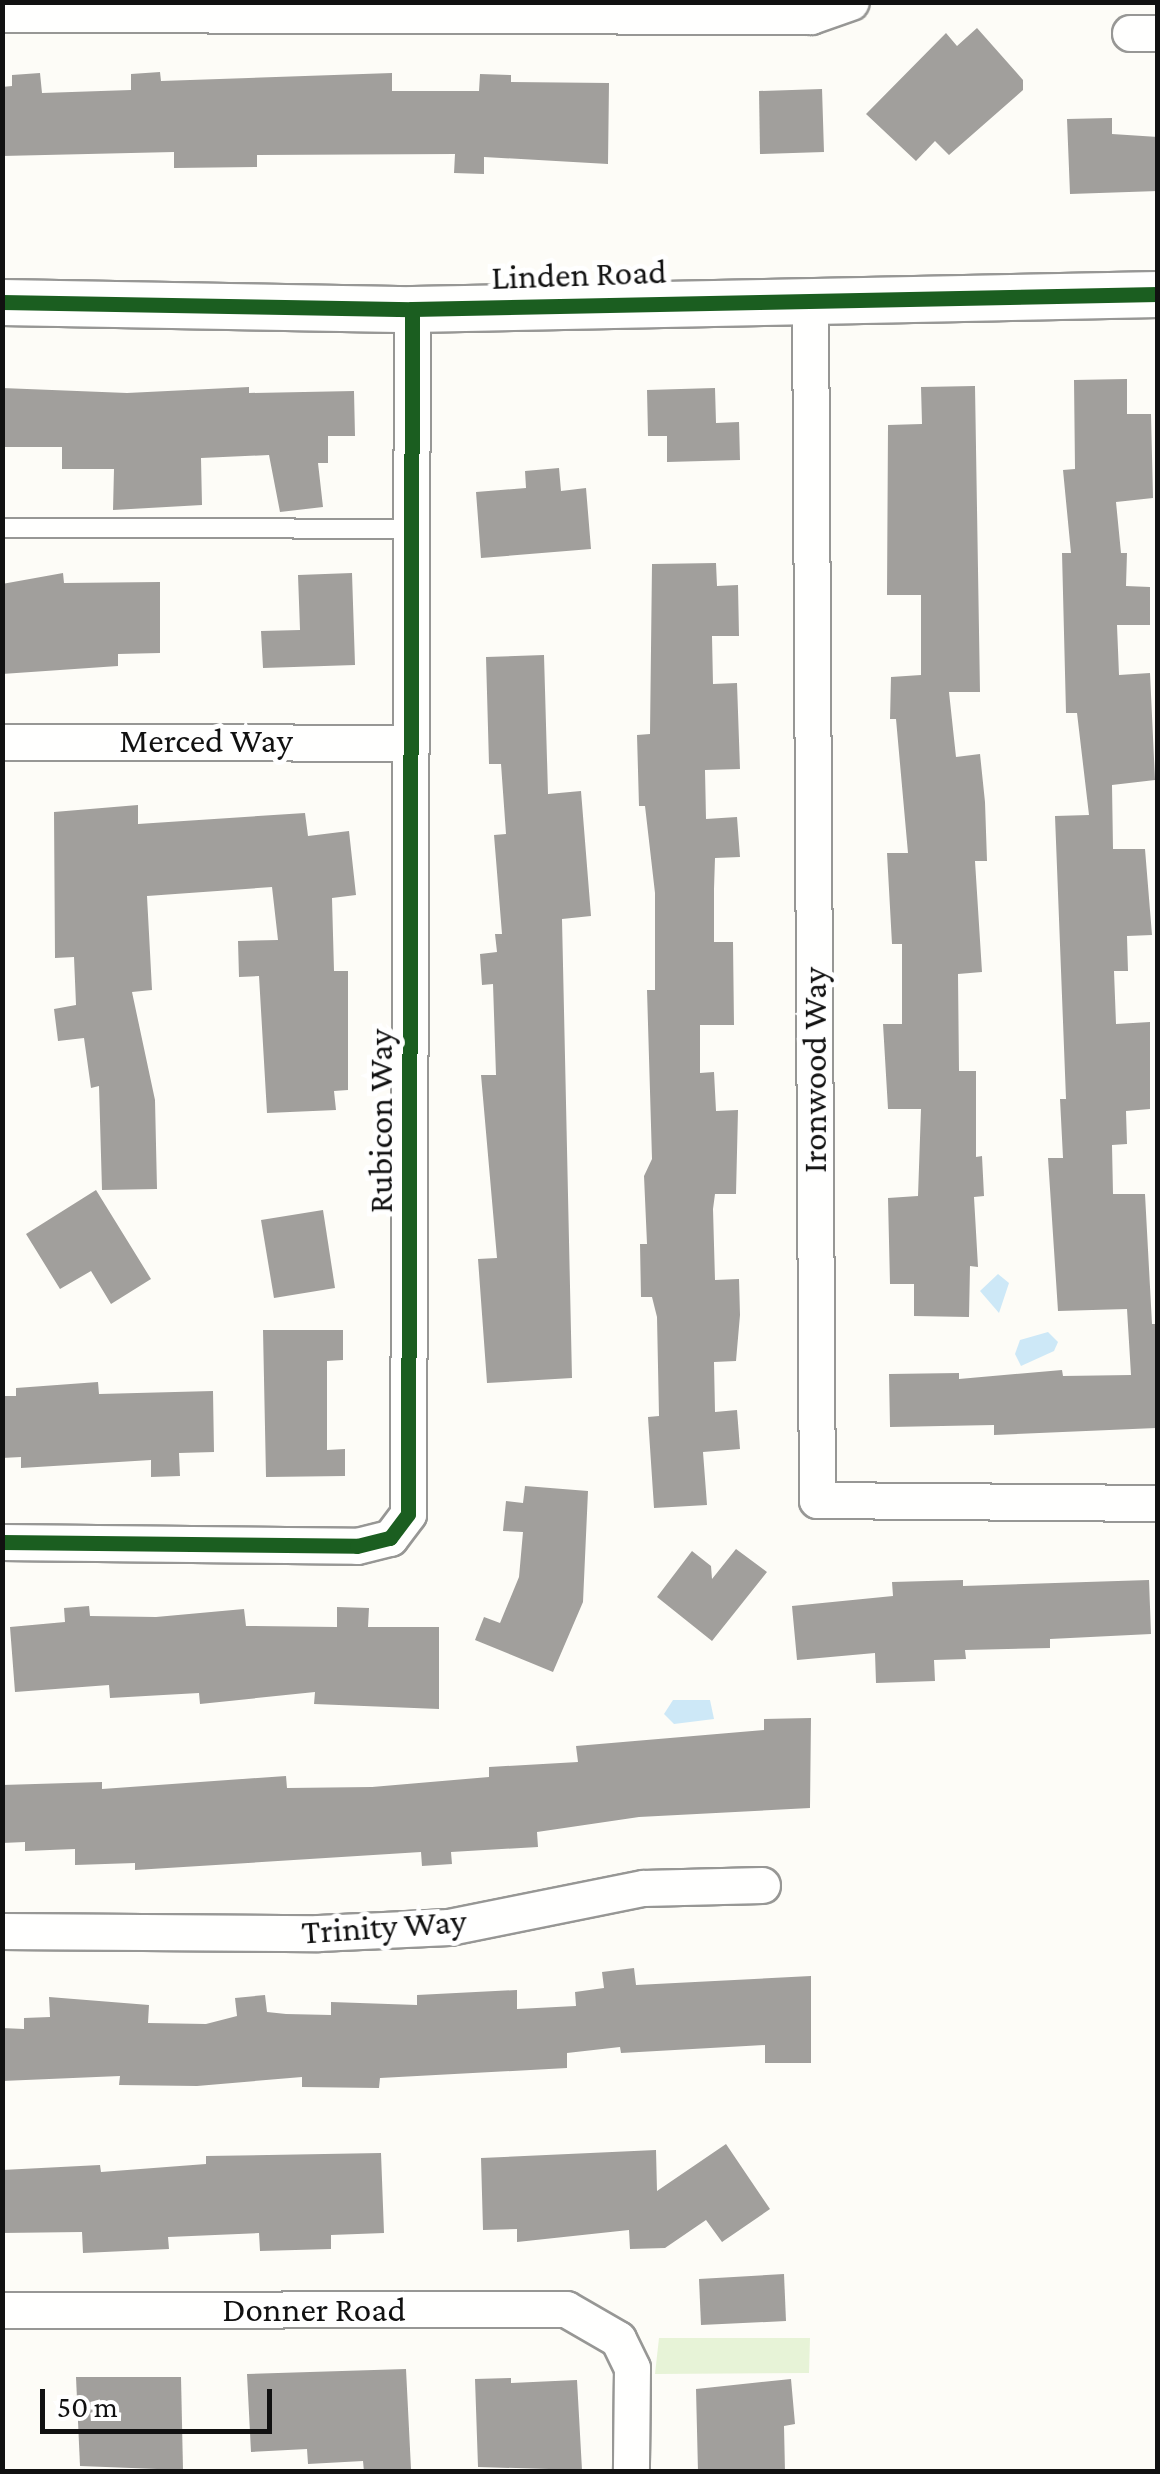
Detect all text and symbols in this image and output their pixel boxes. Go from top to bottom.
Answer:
street label: Linden Road [491,251,667,299]
street label: Merced Way [119,720,293,762]
street label: Ironwood Way [794,967,836,1173]
street label: Rubicon Way [360,1029,402,1213]
street label: Trinity Way [300,1900,468,1954]
street label: Donner Road [222,2289,406,2331]
scale bar [45,2369,278,2431]
text: 50 m [57,2390,118,2423]

